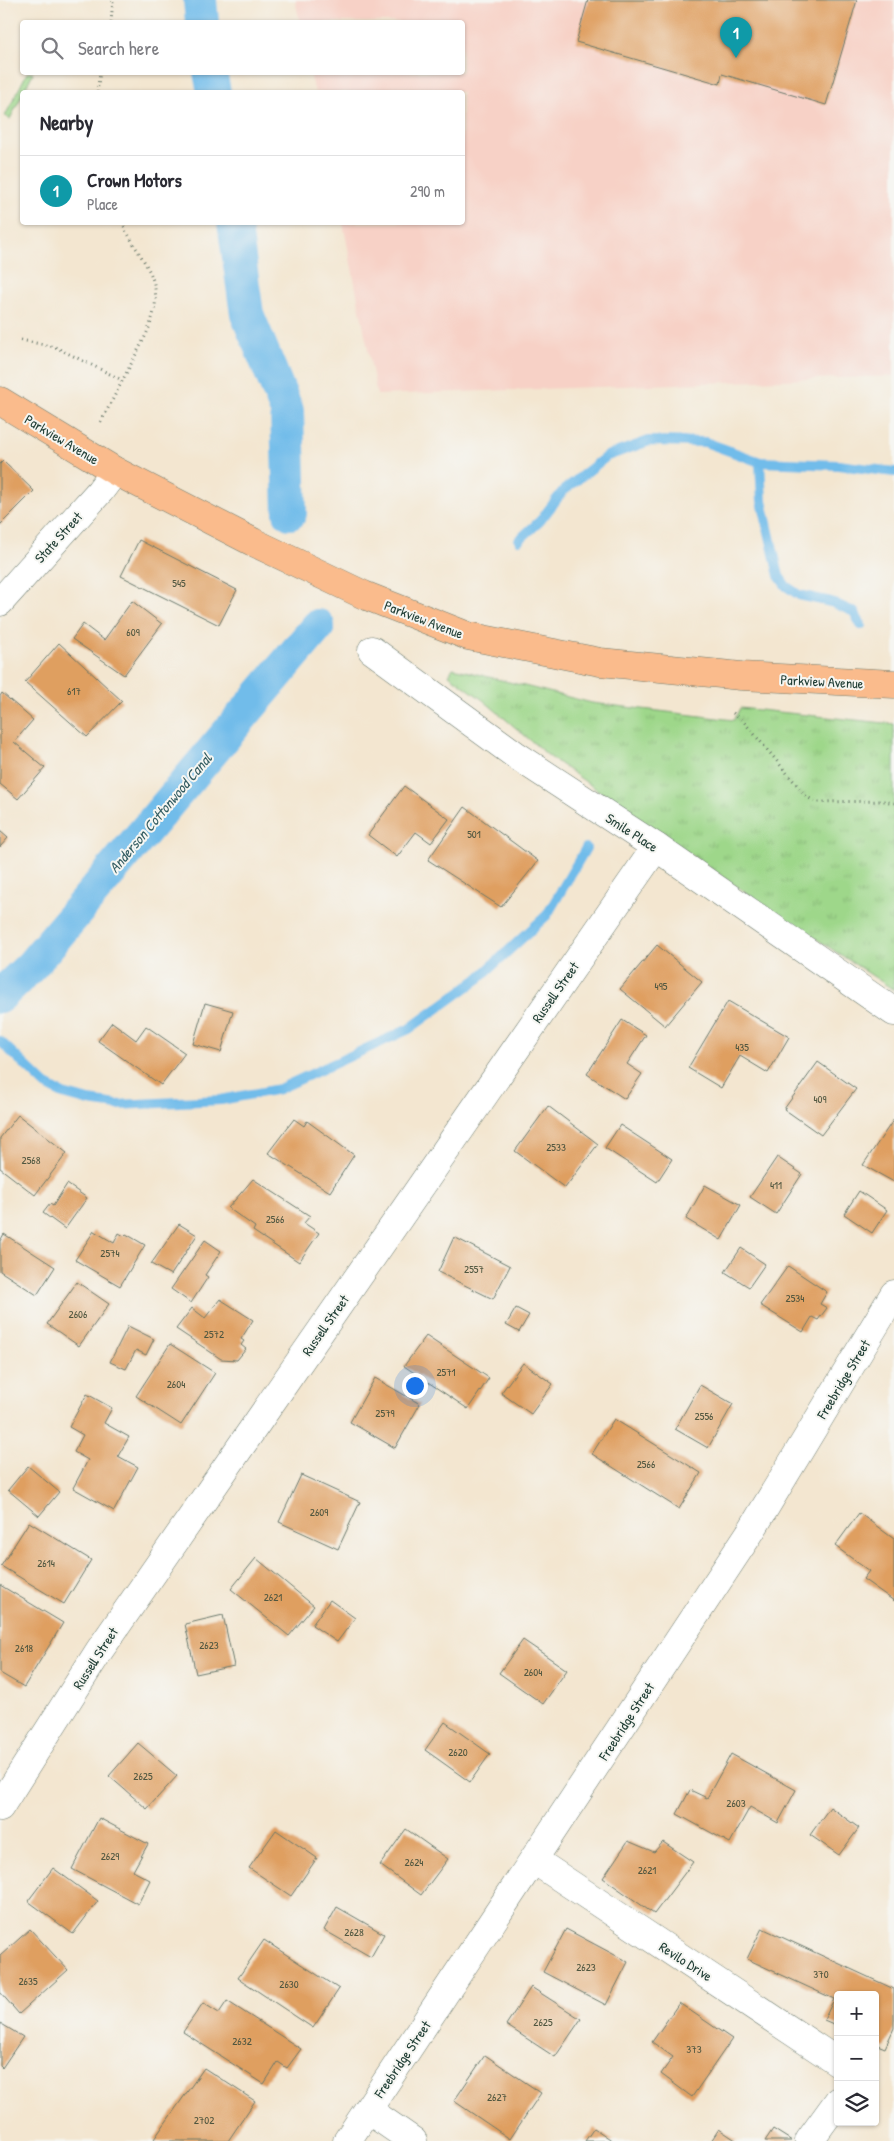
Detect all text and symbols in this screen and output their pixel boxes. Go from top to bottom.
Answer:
pin: 1 [720,17,752,58]
search box [20,20,465,75]
icon: search [38,34,66,62]
text: Search here [78,35,159,61]
text: Nearby [40,108,93,137]
text: Crown Motors [87,167,182,193]
text: 1 [53,180,59,202]
text: 290 m [410,180,445,202]
text: Place [87,193,118,215]
street label: Parkview Avenue [22,409,103,469]
street label: State Street [30,507,86,567]
house number: 545 [172,576,186,590]
street label: Parkview Avenue [382,595,467,643]
house number: 609 [126,625,140,639]
street label: Parkview Avenue [780,669,864,693]
house number: 617 [67,684,81,698]
water label: Anderson Cottonwood Canal [104,748,217,877]
street label: Smile Place [602,808,662,856]
house number: 501 [467,827,481,841]
street label: Russell Street [527,958,583,1026]
house number: 495 [655,979,668,993]
house number: 435 [735,1040,749,1054]
house number: 409 [813,1092,827,1106]
house number: 2533 [546,1140,566,1154]
house number: 2568 [22,1153,41,1167]
house number: 411 [770,1178,782,1192]
house number: 2566 [266,1212,285,1226]
house number: 2574 [100,1246,120,1260]
house number: 2557 [464,1262,484,1276]
street label: Russell Street [297,1291,353,1359]
house number: 2534 [786,1291,804,1305]
house number: 2606 [69,1307,88,1321]
house number: 2572 [204,1327,224,1341]
street label: Freebridge Street [811,1336,875,1423]
house number: 2571 [436,1365,456,1379]
your location [402,1373,428,1399]
house number: 2604 [167,1377,185,1391]
house number: 2579 [375,1406,395,1420]
house number: 2556 [695,1409,714,1423]
house number: 2566 [637,1457,656,1471]
house number: 2609 [310,1505,328,1519]
house number: 2614 [37,1556,55,1570]
house number: 2621 [264,1590,282,1604]
street label: Russell Street [68,1623,122,1693]
house number: 2623 [199,1638,219,1652]
house number: 2618 [15,1641,33,1655]
house number: 2604 [524,1665,542,1679]
street label: Freebridge Street [593,1678,659,1765]
house number: 2620 [448,1745,468,1759]
house number: 2625 [133,1769,153,1783]
house number: 2603 [726,1796,746,1810]
house number: 2629 [101,1849,119,1863]
house number: 2624 [405,1855,423,1869]
house number: 2621 [638,1863,656,1877]
house number: 2628 [344,1925,364,1939]
street label: Revilo Drive [656,1937,717,1985]
house number: 2623 [576,1960,596,1974]
house number: 370 [813,1967,829,1981]
house number: 2635 [18,1974,38,1988]
house number: 2630 [279,1977,299,1991]
map controls [834,1991,879,2126]
button: + [834,1991,879,2036]
house number: 2625 [533,2015,553,2029]
street label: Freebridge Street [369,2017,436,2103]
house number: 2632 [232,2034,252,2048]
button: − [834,2036,879,2081]
house number: 373 [686,2042,702,2056]
button: layers [834,2081,879,2126]
house number: 2627 [487,2090,507,2104]
house number: 2702 [194,2113,214,2127]

